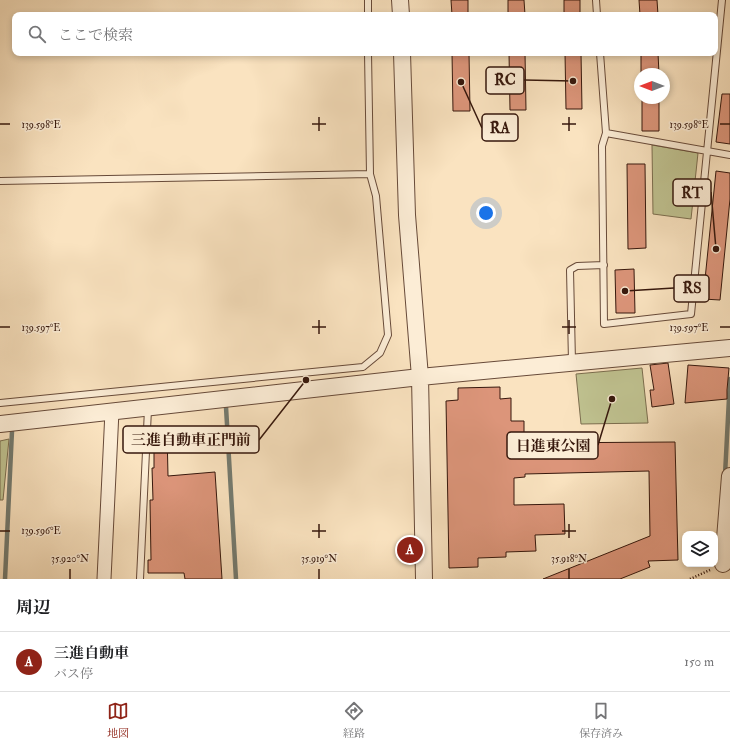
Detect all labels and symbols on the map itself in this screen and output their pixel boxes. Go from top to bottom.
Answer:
callout: RC [486,67,524,94]
north arrow [634,68,670,104]
text: RC [494,71,516,90]
callout: RA [482,114,518,141]
text: 139.598°E [21,119,61,131]
text: RA [490,119,511,138]
text: 139.598°E [669,119,709,131]
callout: RT [673,179,711,206]
text: RT [681,184,704,203]
your location [476,203,496,223]
callout: RS [674,275,709,302]
text: RS [682,279,702,298]
text: 139.597°E [21,322,61,334]
text: 139.597°E [669,322,709,334]
callout: 三進自動車正門前 [123,426,259,453]
text: 三進自動車正門前 [131,431,251,450]
callout: 日進東公園 [507,432,598,459]
text: 日進東公園 [515,437,591,456]
text: 139.596°E [21,525,61,537]
pin: A [397,535,423,565]
text: 35.920°N [51,553,89,565]
text: 35.919°N [301,553,337,565]
text: 35.918°N [551,553,587,565]

